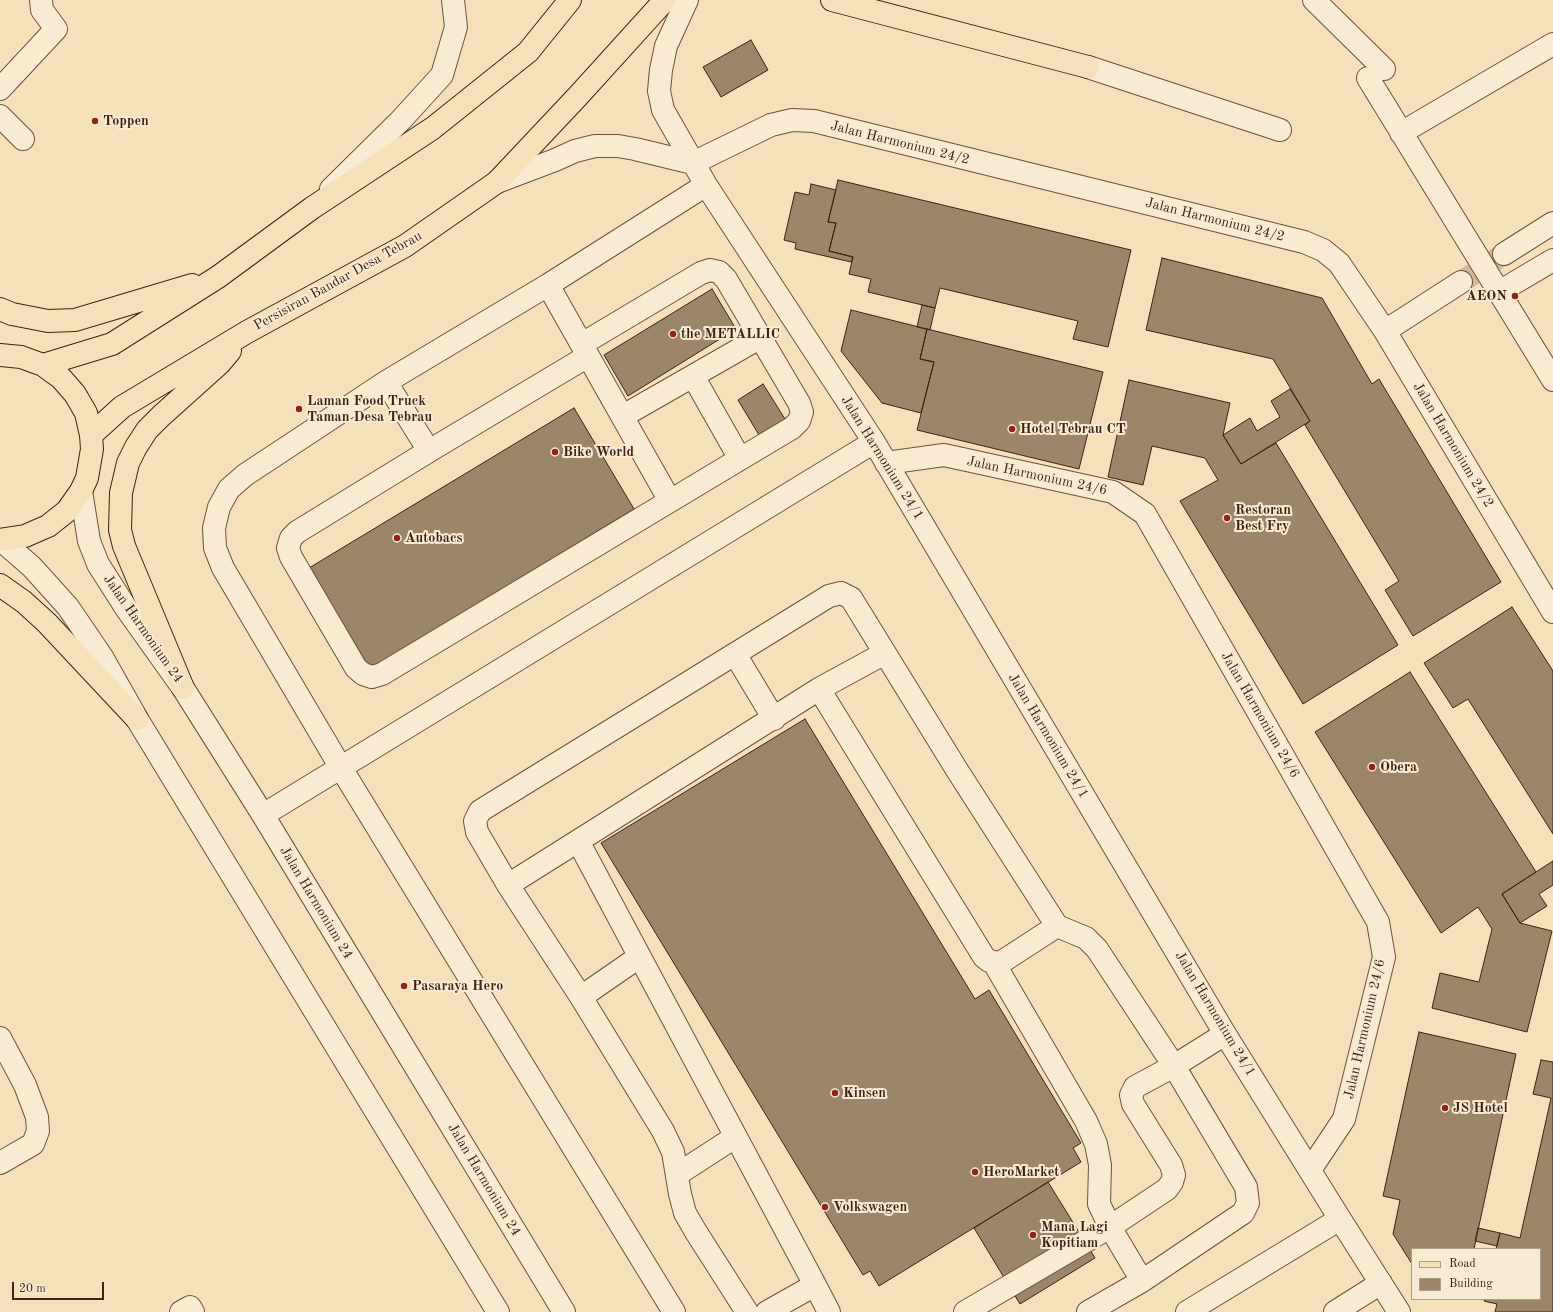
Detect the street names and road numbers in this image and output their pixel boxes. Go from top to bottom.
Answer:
street label: Jalan Harmonium 24/2 [829,118,971,168]
street label: Jalan Harmonium 24/2 [1144,195,1286,245]
street label: Persisiran Bandar Desa Tebrau [251,228,425,334]
street label: Jalan Harmonium 24/2 [1409,379,1497,511]
street label: Jalan Harmonium 24/1 [837,393,927,523]
street label: Jalan Harmonium 24/6 [965,453,1109,499]
street label: Jalan Harmonium 24 [99,572,187,686]
street label: Jalan Harmonium 24/6 [1217,649,1303,781]
street label: Jalan Harmonium 24/1 [1004,670,1092,802]
street label: Jalan Harmonium 24 [276,844,356,962]
street label: Jalan Harmonium 24/1 [1171,948,1259,1080]
street label: Jalan Harmonium 24/6 [1341,957,1389,1101]
street label: Jalan Harmonium 24 [444,1121,524,1239]

